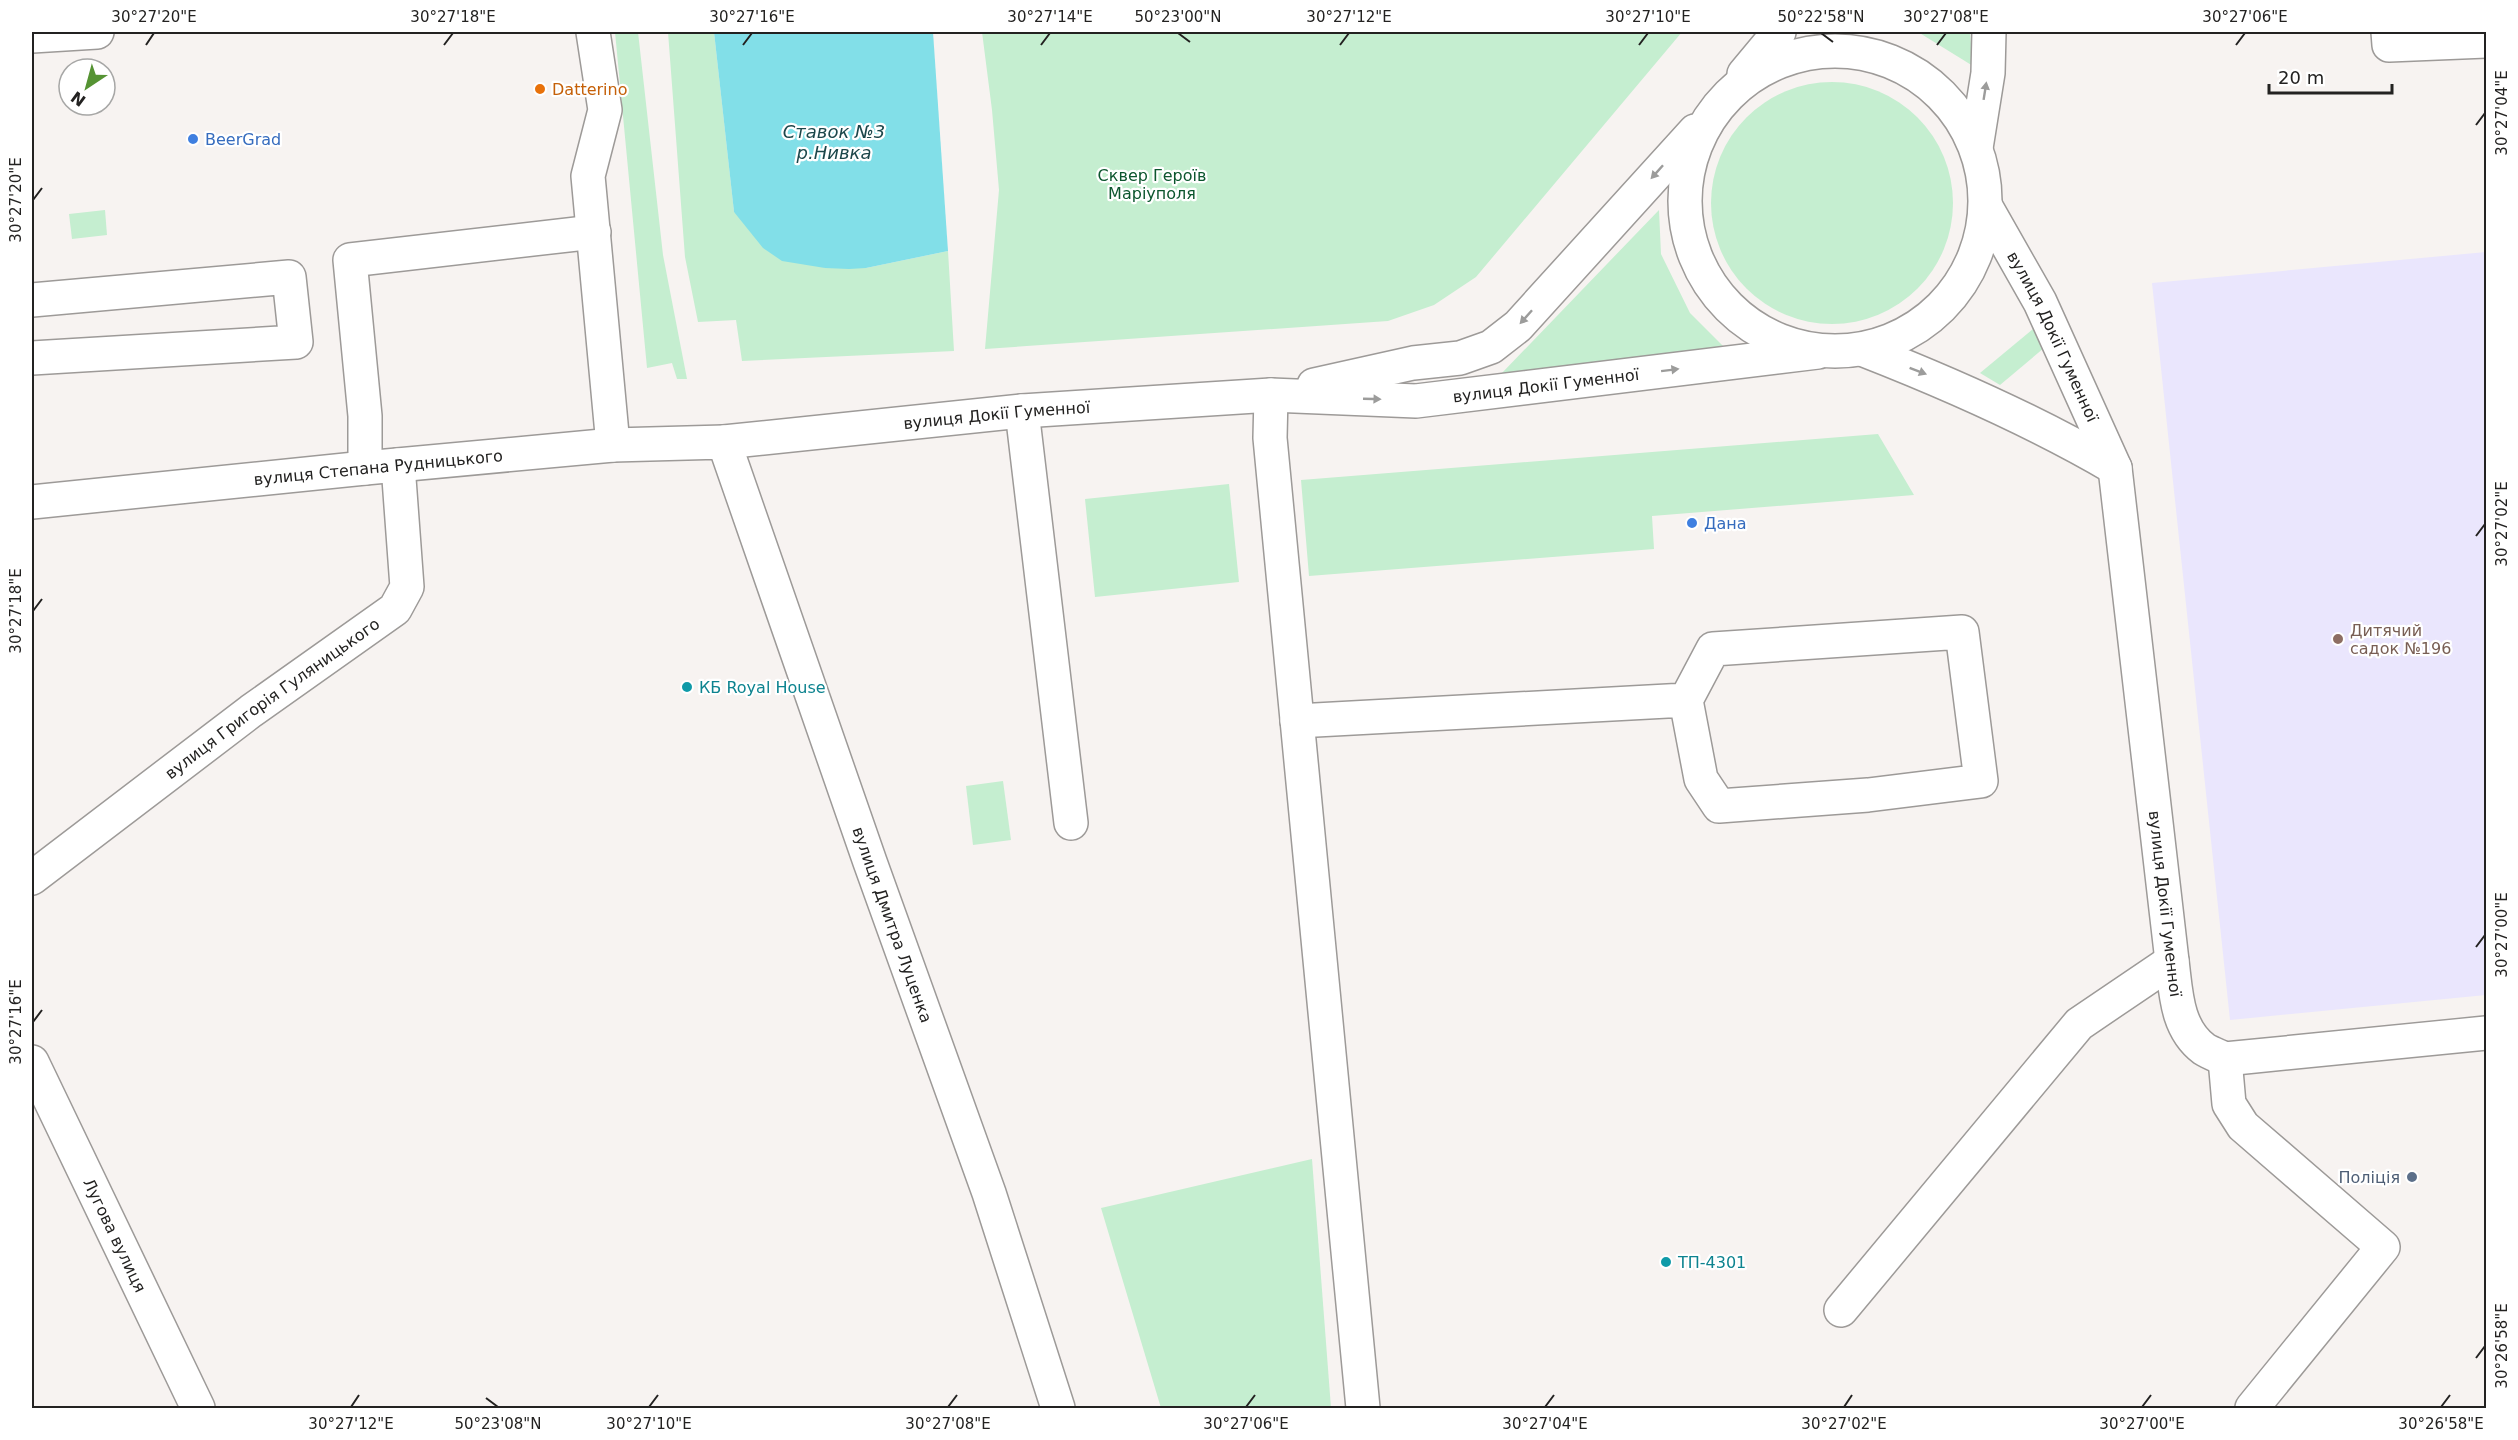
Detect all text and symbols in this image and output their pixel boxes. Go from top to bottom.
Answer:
text: 30°27'20"E [111,8,197,26]
text: 30°27'18"E [410,8,496,26]
text: 30°27'16"E [709,8,795,26]
text: 30°27'14"E [1007,8,1093,26]
text: 50°23'00"N [1134,8,1222,26]
text: 30°27'12"E [1306,8,1392,26]
text: 30°27'10"E [1605,8,1691,26]
text: 50°22'58"N [1777,8,1865,26]
text: 30°27'08"E [1903,8,1989,26]
text: 30°27'06"E [2202,8,2288,26]
north arrow [57,57,117,117]
scale bar [2269,57,2392,95]
text: 20 m [2278,67,2324,88]
text: 30°27'04"E [2493,70,2511,156]
place label: Datterino [552,80,627,99]
one-way arrow [1981,81,1990,100]
marker: Datterino [533,82,547,96]
text: N [67,87,89,110]
water label: Ставок №3 р.Нивка [783,121,885,163]
place label: BeerGrad [205,130,281,149]
marker: BeerGrad [186,132,200,146]
text: 30°27'20"E [7,157,25,243]
one-way arrow [1651,164,1664,179]
park label: Сквер Героїв Маріуполя [1098,166,1206,203]
street label: вулиця Докії Гуменної [2003,248,2102,426]
one-way arrow [1519,309,1533,324]
street label: вулиця Докії Гуменної [1452,365,1641,406]
one-way arrow [1660,365,1679,375]
one-way arrow [1910,366,1928,376]
one-way arrow [1362,394,1381,403]
street label: вулиця Докії Гуменної [902,398,1091,433]
street label: вулиця Степана Рудницького [253,446,504,489]
text: 30°27'02"E [2493,481,2511,567]
place label: Дана [1704,514,1747,533]
marker: Дана [1685,516,1699,530]
text: 30°27'18"E [7,568,25,654]
street label: вулиця Григорія Гуляницького [161,614,383,783]
place label: Дитячий садок №196 [2350,621,2451,658]
marker: Дитячий садок №196 [2331,632,2345,646]
place label: КБ Royal House [699,678,826,697]
marker: КБ Royal House [680,680,694,694]
street label: вулиця Докії Гуменної [2145,810,2185,999]
street label: вулиця Дмитра Луценка [848,824,936,1025]
text: 30°27'00"E [2493,892,2511,978]
text: 30°27'16"E [7,979,25,1065]
place label: Поліція [2339,1168,2400,1187]
marker: Поліція [2405,1170,2419,1184]
street label: Лугова вулиця [79,1175,150,1295]
place label: ТП-4301 [1677,1253,1746,1272]
marker: ТП-4301 [1659,1255,1673,1269]
text: 30°26'58"E [2493,1303,2511,1389]
text: 30°27'12"E [308,1415,394,1433]
text: 50°23'08"N [454,1415,542,1433]
text: 30°27'10"E [606,1415,692,1433]
text: 30°27'08"E [905,1415,991,1433]
text: 30°27'06"E [1203,1415,1289,1433]
text: 30°27'04"E [1502,1415,1588,1433]
text: 30°27'02"E [1801,1415,1887,1433]
text: 30°27'00"E [2099,1415,2185,1433]
text: 30°26'58"E [2398,1415,2484,1433]

